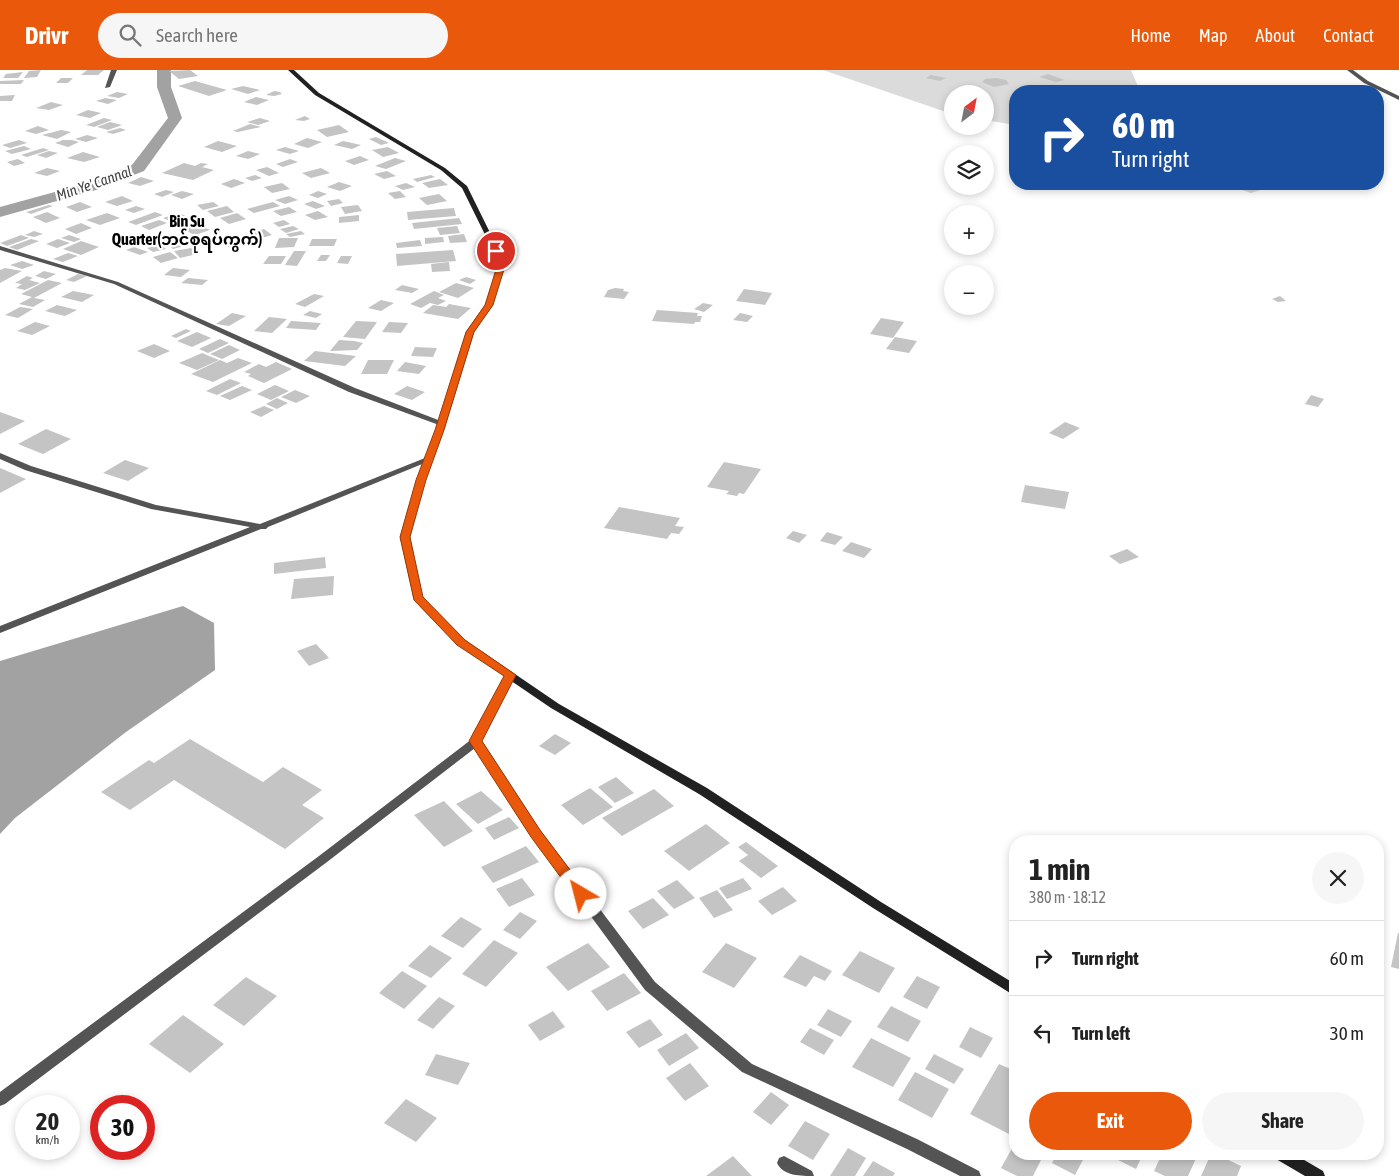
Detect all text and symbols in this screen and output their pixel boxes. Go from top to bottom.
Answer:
search box [98,13,448,58]
icon: search [116,21,144,49]
text: Drivr [25,22,68,49]
text: Search here [156,24,238,46]
text: Home [1131,25,1171,46]
text: Map [1199,25,1228,46]
text: About [1256,25,1295,46]
text: Contact [1323,25,1374,46]
north arrow [944,85,994,135]
map controls [944,85,994,315]
icon: right [1029,105,1094,170]
text: 60 m [1112,105,1175,145]
button: layers [944,145,994,195]
text: Turn right [1112,146,1189,172]
water label: Min Ye' Cannal [54,162,134,204]
button: + [944,205,994,255]
district label: Bin Su Quarter(ဘင်စုရပ်ကွက်) [112,212,262,253]
pin [475,230,517,272]
icon: arrive [482,237,510,265]
button: − [944,265,994,315]
text: 1 min [1029,852,1090,886]
button: close [1312,852,1364,904]
position arrow [554,867,606,919]
text: 380 m · 18:12 [1029,888,1106,906]
icon: right [1029,944,1057,972]
text: Turn right [1072,947,1139,969]
text: 60 m [1330,947,1364,969]
icon: left [1029,1019,1057,1047]
text: Turn left [1072,1022,1130,1044]
text: 30 m [1330,1022,1364,1044]
button: Exit [1029,1092,1192,1150]
button: Share [1202,1092,1364,1150]
speed limit sign: 30 [90,1095,155,1160]
text: 20 [36,1107,59,1135]
text: km/h [36,1133,59,1147]

